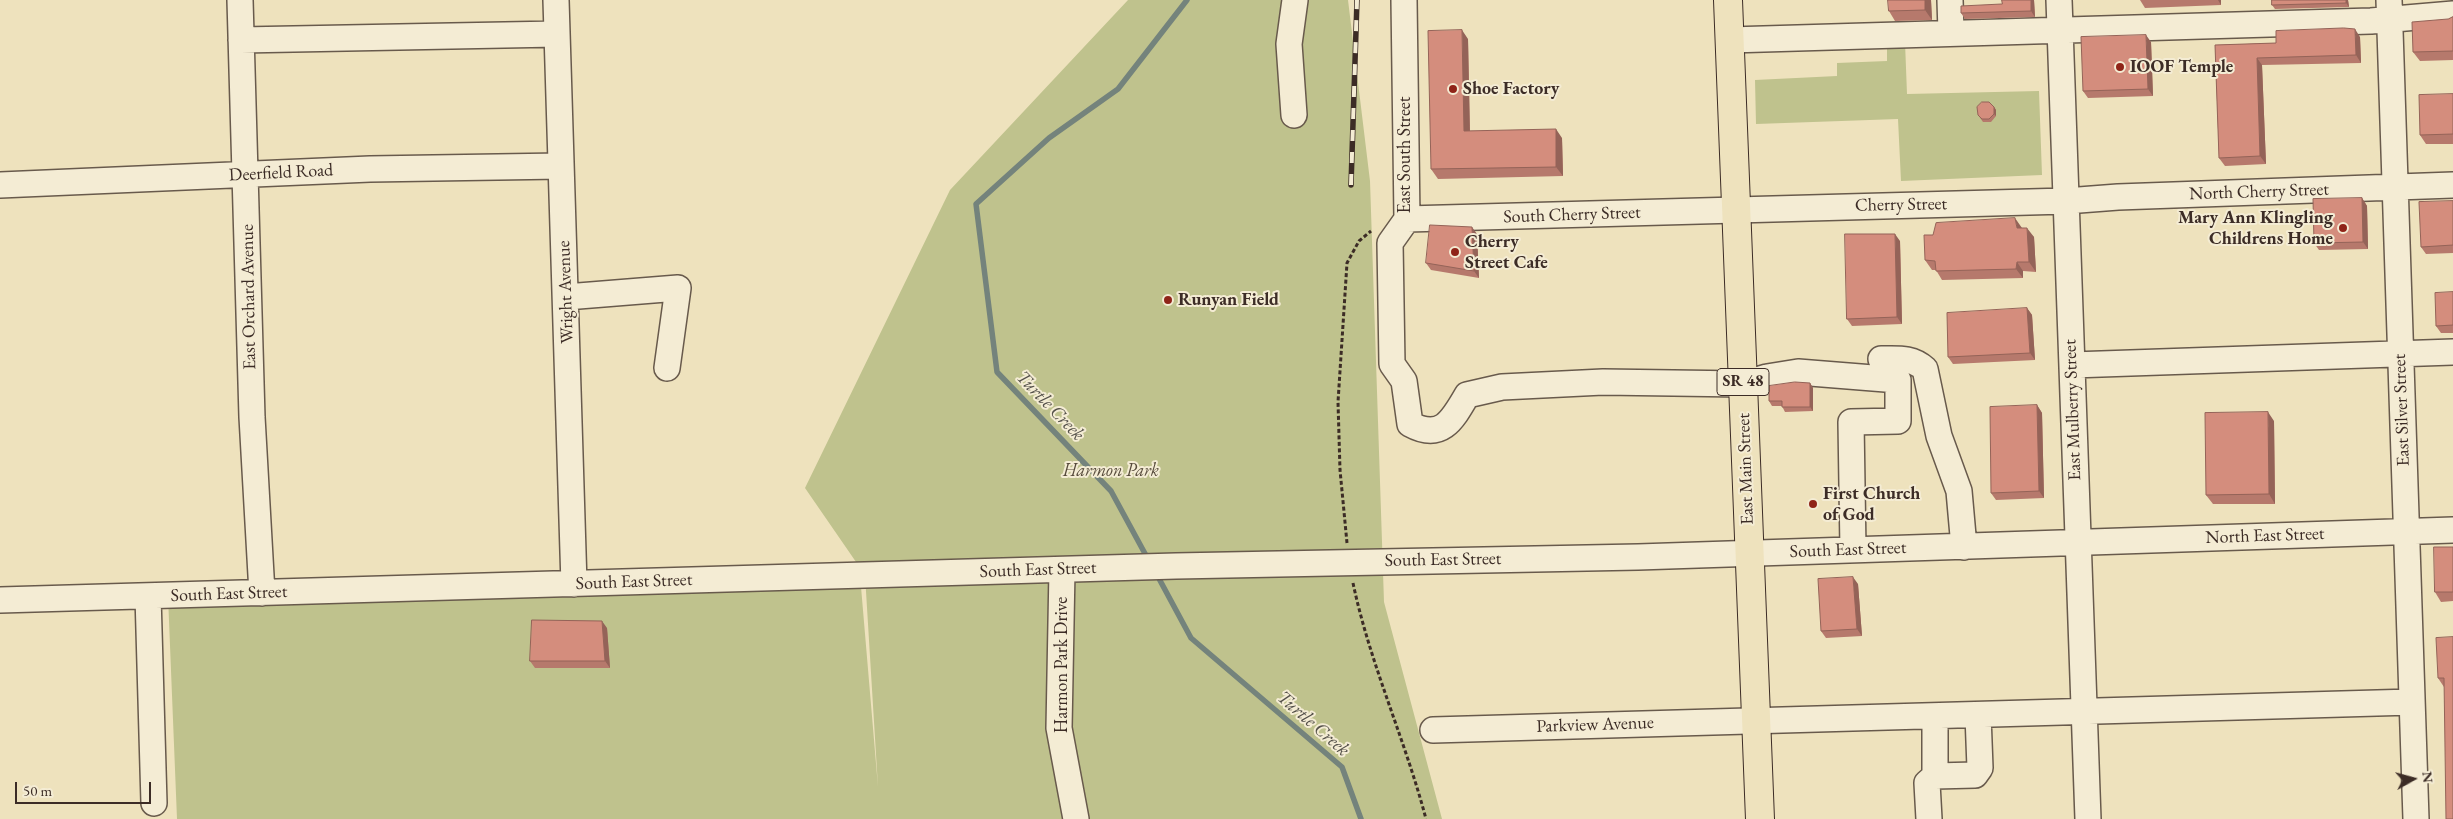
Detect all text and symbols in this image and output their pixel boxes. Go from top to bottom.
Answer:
place label: IOOF Temple [2130,56,2233,78]
marker: IOOF Temple [2114,61,2126,73]
place label: Shoe Factory [1463,78,1559,100]
marker: Shoe Factory [1447,83,1459,95]
street label: East South Street [1394,97,1416,213]
street label: Deerfield Road [228,159,334,187]
street label: North Cherry Street [2189,179,2329,205]
street label: Cherry Street [1855,193,1947,217]
street label: South Cherry Street [1503,202,1641,228]
place label: Mary Ann Klingling Childrens Home [2178,207,2333,250]
marker: Mary Ann Klingling Childrens Home [2337,222,2349,234]
street label: East Orchard Avenue [237,224,261,370]
place label: Cherry Street Cafe [1465,231,1548,274]
street label: Wright Avenue [553,240,579,344]
marker: Cherry Street Cafe [1449,246,1461,258]
place label: Runyan Field [1178,289,1279,311]
marker: Runyan Field [1162,294,1174,306]
street label: East Mulberry Street [2060,339,2086,481]
street label: East Silver Street [2389,353,2415,467]
water label: Turtle Creek [1011,366,1089,446]
road number: SR 48 [1717,368,1769,396]
street label: East Main Street [1733,413,1759,525]
park label: Harmon Park [1063,460,1159,482]
place label: First Church of God [1823,483,1920,526]
marker: First Church of God [1807,498,1819,510]
street label: North East Street [2205,523,2325,549]
street label: South East Street [1789,537,1907,563]
street label: South East Street [1384,548,1502,572]
street label: South East Street [979,557,1097,583]
street label: South East Street [575,569,693,595]
street label: South East Street [170,581,288,607]
street label: Harmon Park Drive [1051,597,1073,733]
water label: Turtle Creek [1272,686,1354,762]
street label: Parkview Avenue [1536,712,1654,738]
north arrow [2388,754,2438,804]
text: N [2418,770,2438,784]
scale bar [18,772,154,804]
text: 50 m [23,781,52,800]

